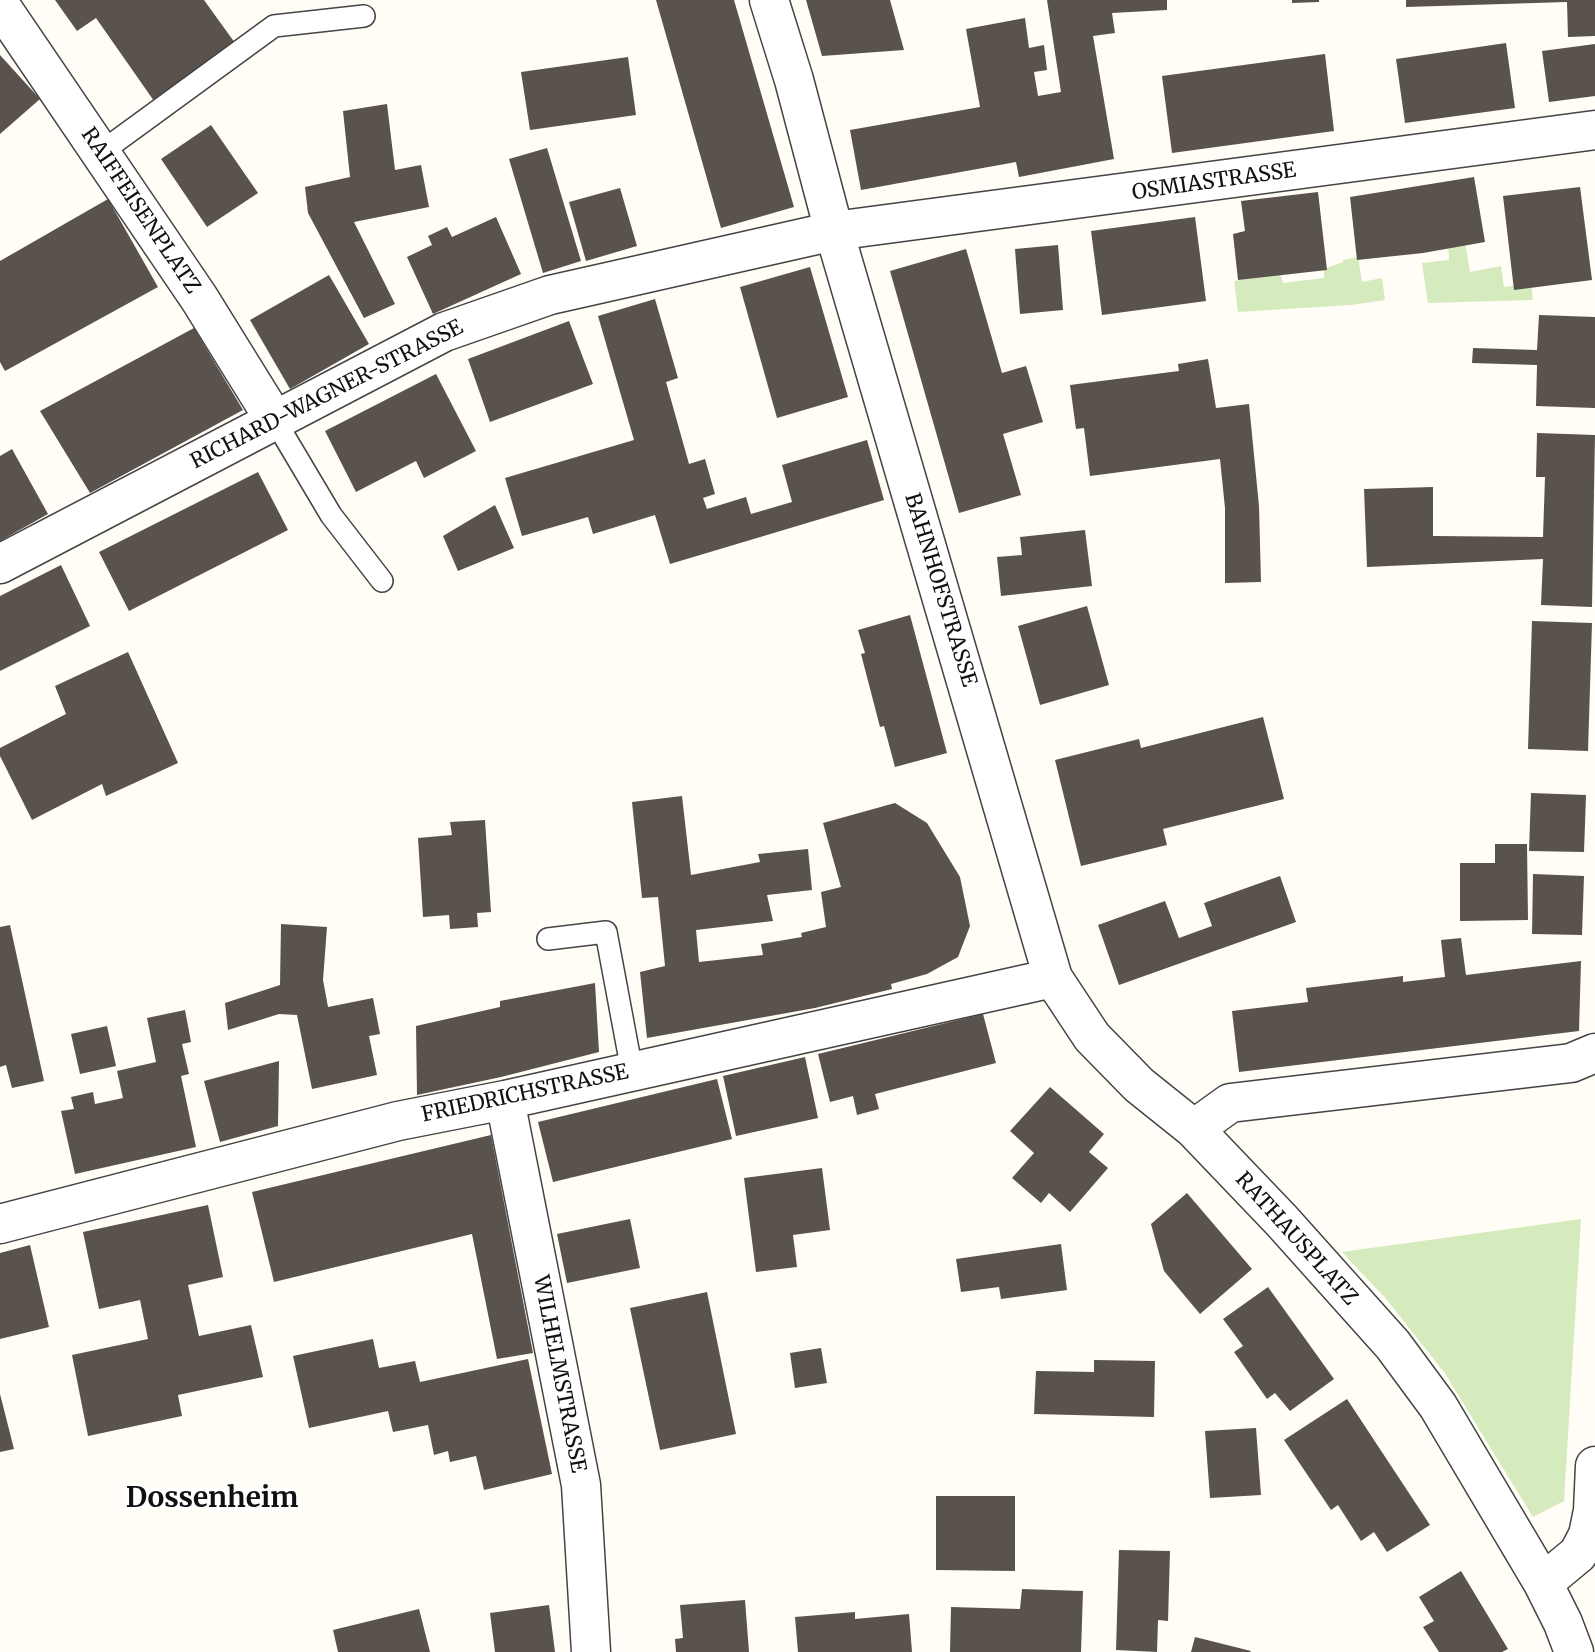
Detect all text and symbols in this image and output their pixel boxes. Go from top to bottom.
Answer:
street label: RAIFFEISENPLATZ [75,123,205,299]
street label: OSMIASTRASSE [1130,158,1298,206]
street label: RICHARD-WAGNER-STRASSE [187,315,467,475]
street label: BAHNHOFSTRASSE [899,490,981,690]
street label: FRIEDRICHSTRASSE [419,1060,631,1128]
street label: RATHAUSPLATZ [1230,1167,1362,1311]
street label: WILHELMSTRASSE [527,1273,591,1475]
district label: Dossenheim [126,1482,298,1516]

